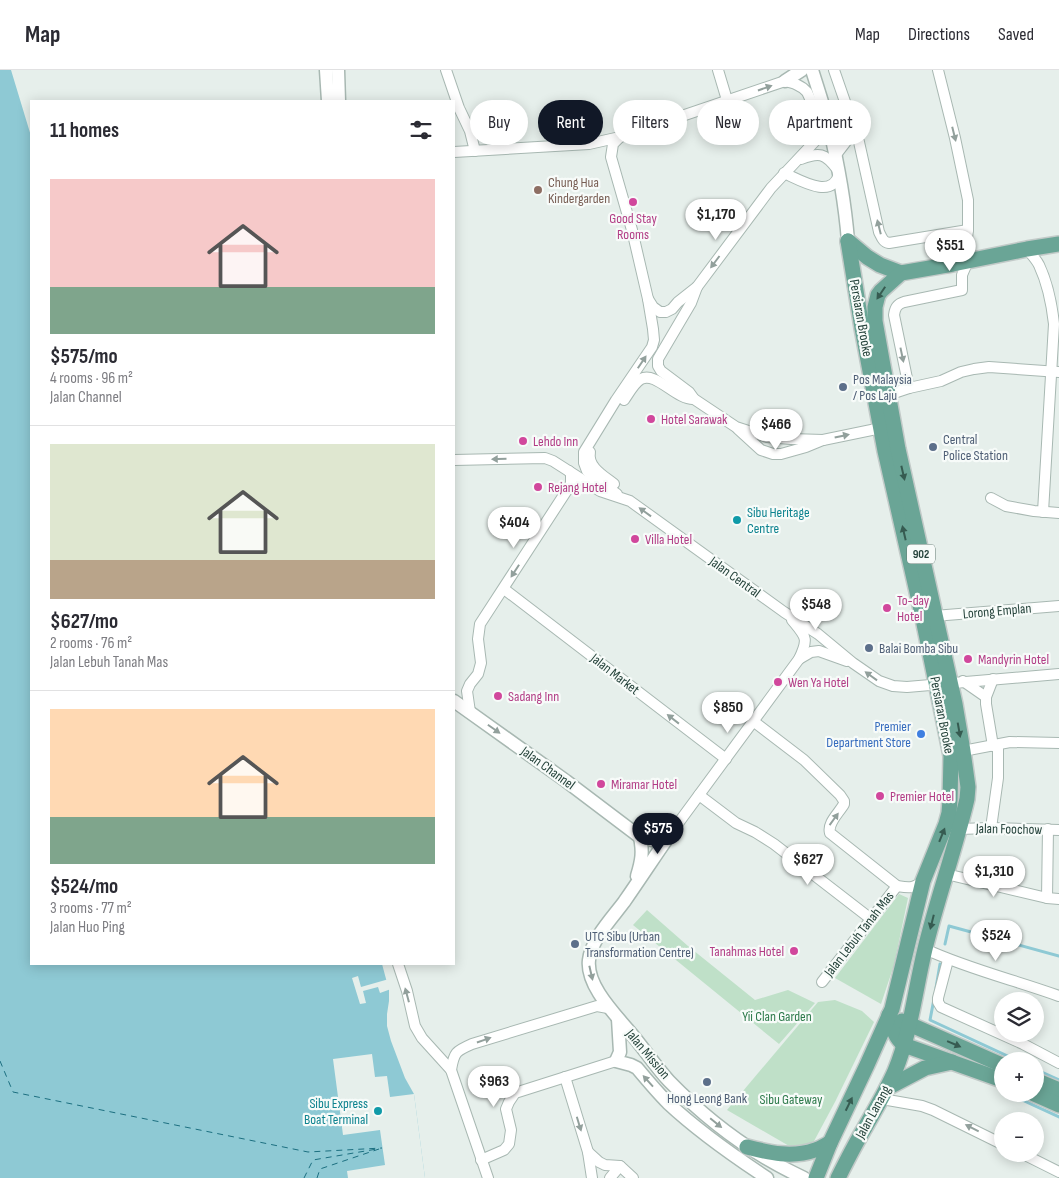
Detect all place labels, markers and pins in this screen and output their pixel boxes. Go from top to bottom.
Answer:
place label: Chung Hua Kindergarden [548,174,610,207]
marker: Chung Hua Kindergarden [532,184,544,196]
marker: Good Stay Rooms [627,196,639,208]
pin: $1,170 [675,198,757,241]
place label: Good Stay Rooms [609,210,657,243]
pin: $551 [920,230,980,272]
place label: Pos Malaysia / Pos Laju [853,371,912,404]
marker: Pos Malaysia / Pos Laju [837,381,849,393]
pin: $466 [746,408,806,451]
place label: Hotel Sarawak [661,411,728,428]
marker: Hotel Sarawak [645,413,657,425]
place label: Central Police Station [943,431,1008,464]
place label: Lehdo Inn [533,433,578,450]
marker: Lehdo Inn [517,435,529,447]
marker: Central Police Station [927,441,939,453]
place label: Rejang Hotel [548,479,607,496]
marker: Rejang Hotel [532,481,544,493]
place label: Sibu Heritage Centre [747,504,810,537]
pin: $404 [484,506,544,549]
marker: Sibu Heritage Centre [731,514,743,526]
place label: Villa Hotel [645,531,692,548]
marker: Villa Hotel [629,533,641,545]
pin: $548 [786,588,846,631]
place label: To-day Hotel [897,592,930,625]
marker: To-day Hotel [881,602,893,614]
place label: Balai Bomba Sibu [879,640,958,657]
marker: Balai Bomba Sibu [863,642,875,654]
place label: Mandyrin Hotel [978,651,1049,668]
marker: Mandyrin Hotel [962,653,974,665]
place label: Wen Ya Hotel [788,674,849,691]
marker: Wen Ya Hotel [772,676,784,688]
place label: Sadang Inn [508,688,559,705]
marker: Sadang Inn [492,690,504,702]
pin: $850 [698,692,758,734]
place label: Premier Department Store [826,718,911,751]
marker: Premier Department Store [915,728,927,740]
place label: Miramar Hotel [611,776,677,793]
marker: Miramar Hotel [595,778,607,790]
place label: Premier Hotel [890,788,954,805]
marker: Premier Hotel [874,790,886,802]
pin: $575 [628,812,688,855]
pin: $627 [778,844,838,886]
pin: $1,310 [953,856,1035,898]
pin: $524 [966,920,1026,962]
place label: UTC Sibu (Urban Transformation Centre) [585,928,694,961]
marker: UTC Sibu (Urban Transformation Centre) [569,938,581,950]
place label: Tanahmas Hotel [710,943,784,960]
marker: Tanahmas Hotel [788,945,800,957]
pin: $963 [464,1066,524,1108]
marker: Hong Leong Bank [701,1076,713,1088]
place label: Hong Leong Bank [667,1090,748,1107]
place label: Sibu Express Boat Terminal [304,1095,368,1128]
marker: Sibu Express Boat Terminal [372,1105,384,1117]

